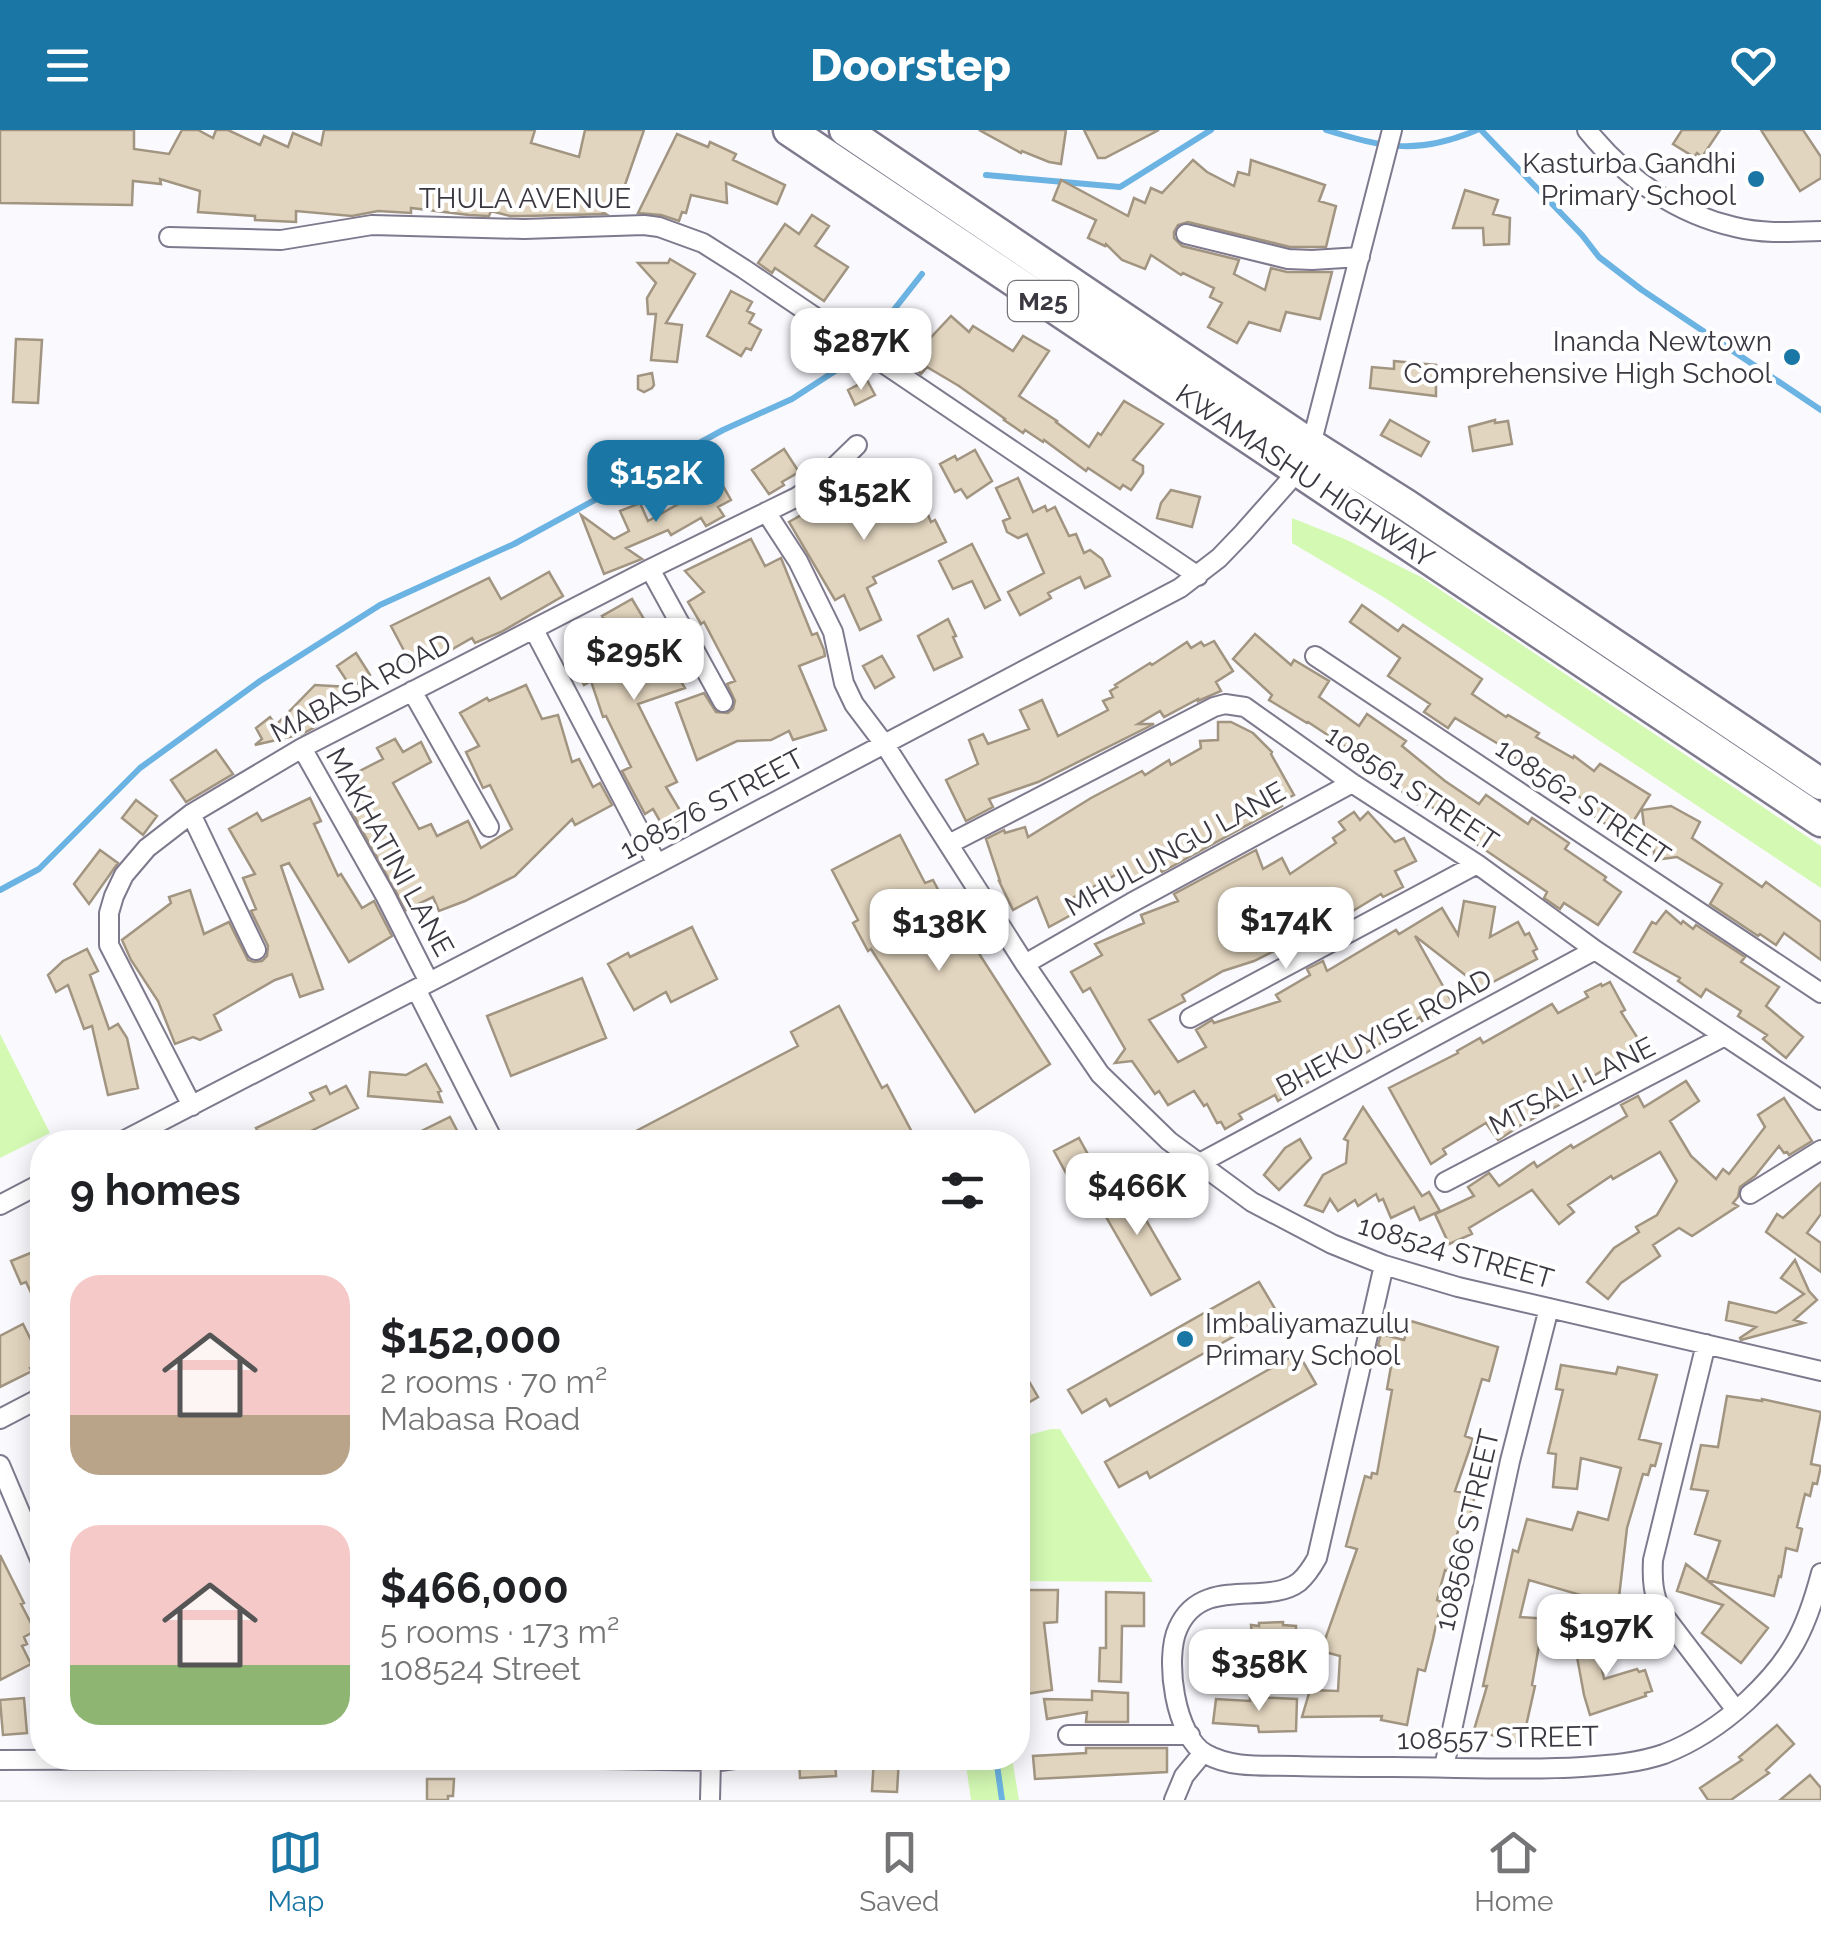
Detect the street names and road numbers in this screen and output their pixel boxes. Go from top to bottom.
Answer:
street label: THULA AVENUE [419,182,631,215]
road number: M25 [1008,281,1078,321]
street label: KWAMASHU HIGHWAY [1170,377,1440,575]
street label: MABASA ROAD [265,627,457,749]
street label: 108561 STREET [1320,718,1504,858]
street label: 108562 STREET [1490,732,1676,872]
street label: MAKHATINI LANE [319,742,461,962]
street label: 108576 STREET [614,742,810,866]
street label: MHULUNGU LANE [1059,775,1291,923]
street label: BHEKUYISE ROAD [1271,962,1497,1104]
street label: MTSALI LANE [1484,1030,1660,1142]
street label: 108524 STREET [1355,1208,1557,1296]
street label: 108566 STREET [1428,1426,1506,1634]
street label: 108557 STREET [1397,1720,1599,1756]

